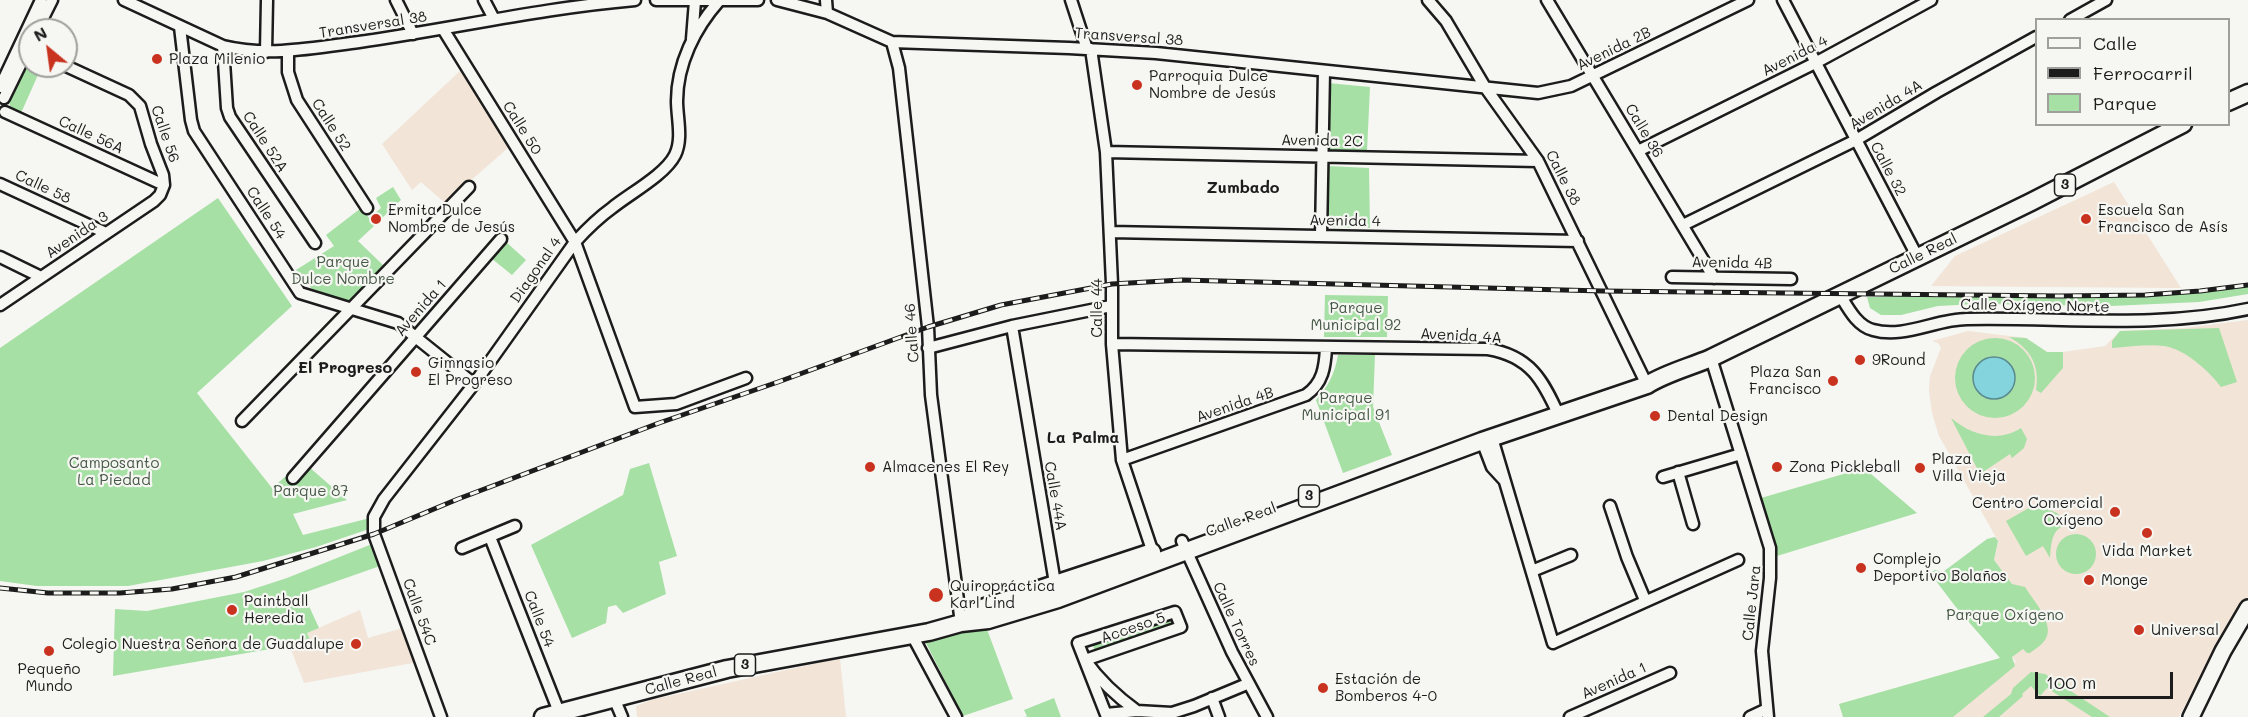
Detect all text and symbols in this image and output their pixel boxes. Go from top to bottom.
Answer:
street label: Transversal 38 [318,8,428,42]
north arrow [18,18,78,78]
legend [2035,18,2230,126]
text: N [30,21,50,46]
street label: Avenida 2B [1574,23,1654,75]
street label: Transversal 38 [1074,24,1184,50]
text: Calle [2093,31,2137,55]
street label: Avenida 4 [1759,32,1831,80]
place label: Plaza Milenio [169,50,265,68]
marker: Plaza Milenio [150,52,164,66]
text: Ferrocarril [2093,61,2193,85]
place label: Parroquia Dulce Nombre de Jesús [1149,67,1276,102]
street label: Avenida 4A [1846,76,1926,134]
marker: Parroquia Dulce Nombre de Jesús [1130,78,1144,92]
text: Parque [2093,91,2157,115]
street label: Calle 52 [307,95,355,155]
street label: Calle 50 [499,98,545,158]
street label: Calle 36 [1621,101,1667,161]
street label: Calle 56 [147,103,183,165]
street label: Calle 52A [239,108,291,176]
street label: Calle 56A [56,112,126,158]
street label: Avenida 2C [1281,131,1363,151]
street label: Calle 32 [1866,139,1910,199]
street label: Calle 38 [1541,147,1585,209]
street label: Calle 58 [12,166,74,208]
road number: 3 [2054,174,2076,196]
district label: Zumbado [1206,178,1280,198]
street label: Calle 54 [242,183,290,243]
place label: Ermita Dulce Nombre de Jesús [388,201,515,236]
place label: Escuela San Francisco de Asís [2098,201,2228,236]
street label: Avenida 3 [42,208,112,262]
street label: Avenida 4 [1309,211,1381,231]
marker: Ermita Dulce Nombre de Jesús [369,212,383,226]
marker: Escuela San Francisco de Asís [2079,212,2093,226]
street label: Calle Real [1886,230,1960,278]
street label: Diagonal 4 [507,233,565,307]
park label: Parque Dulce Nombre [291,253,395,288]
street label: Avenida 4B [1691,253,1773,273]
street label: Avenida 1 [391,276,451,340]
street label: Calle 44 [1088,278,1106,338]
street label: Calle Oxígeno Norte [1960,296,2110,316]
park label: Parque Municipal 92 [1311,299,1401,334]
street label: Calle 46 [901,303,923,363]
street label: Avenida 4A [1420,325,1502,347]
place label: 9Round [1872,351,1925,369]
marker: 9Round [1853,353,1867,367]
place label: Gimnasio El Progreso [428,354,512,389]
district label: El Progreso [298,358,392,378]
place label: Plaza San Francisco [1749,363,1821,398]
marker: Gimnasio El Progreso [409,365,423,379]
marker: Plaza San Francisco [1826,374,1840,388]
street label: Avenida 4B [1194,383,1276,427]
park label: Parque Municipal 91 [1301,389,1391,424]
place label: Dental Design [1667,407,1768,425]
marker: Dental Design [1648,409,1662,423]
district label: La Palma [1047,428,1119,448]
place label: Plaza Villa Vieja [1932,450,2006,485]
park label: Camposanto La Piedad [69,454,159,489]
place label: Almacenes El Rey [882,458,1009,476]
place label: Zona Pickleball [1789,458,1900,476]
marker: Almacenes El Rey [863,460,877,474]
street label: Calle 44A [1040,460,1070,532]
marker: Zona Pickleball [1770,460,1784,474]
marker: Plaza Villa Vieja [1913,461,1927,475]
park label: Parque 87 [273,482,349,500]
road number: 3 [1298,485,1320,507]
place label: Centro Comercial Oxígeno [1972,494,2103,529]
street label: Calle Real [1203,499,1279,541]
marker: Centro Comercial Oxígeno [2108,505,2122,519]
marker: Vida Market [2140,526,2154,540]
place label: Vida Market [2102,542,2192,560]
place label: Complejo Deportivo Bolaños [1873,550,2007,585]
marker: Complejo Deportivo Bolaños [1854,561,1868,575]
street label: Calle Jara [1739,564,1765,642]
place label: Monge [2101,571,2148,589]
marker: Monge [2082,573,2096,587]
street label: Calle 54C [399,576,439,648]
place label: Quiropráctica Karl Lind [950,577,1055,612]
street label: Calle Torres [1209,579,1263,669]
marker: Quiropráctica Karl Lind [927,586,945,604]
street label: Calle 54 [520,588,558,650]
place label: Paintball Heredia [244,592,308,627]
marker: Paintball Heredia [225,603,239,617]
park label: Parque Oxígeno [1946,606,2064,624]
street label: Acceso 5 [1098,609,1168,647]
place label: Universal [2151,621,2219,639]
marker: Universal [2132,623,2146,637]
place label: Colegio Nuestra Señora de Guadalupe [62,635,344,653]
marker: Colegio Nuestra Señora de Guadalupe [349,637,363,651]
marker: Pequeño Mundo [42,644,56,658]
road number: 3 [734,654,756,676]
street label: Avenida 1 [1579,659,1649,703]
place label: Pequeño Mundo [18,660,80,695]
scale bar [2038,660,2176,698]
street label: Calle Real [643,663,719,699]
place label: Estación de Bomberos 4-0 [1335,670,1437,705]
text: 100 m [2046,670,2096,694]
marker: Estación de Bomberos 4-0 [1316,681,1330,695]

